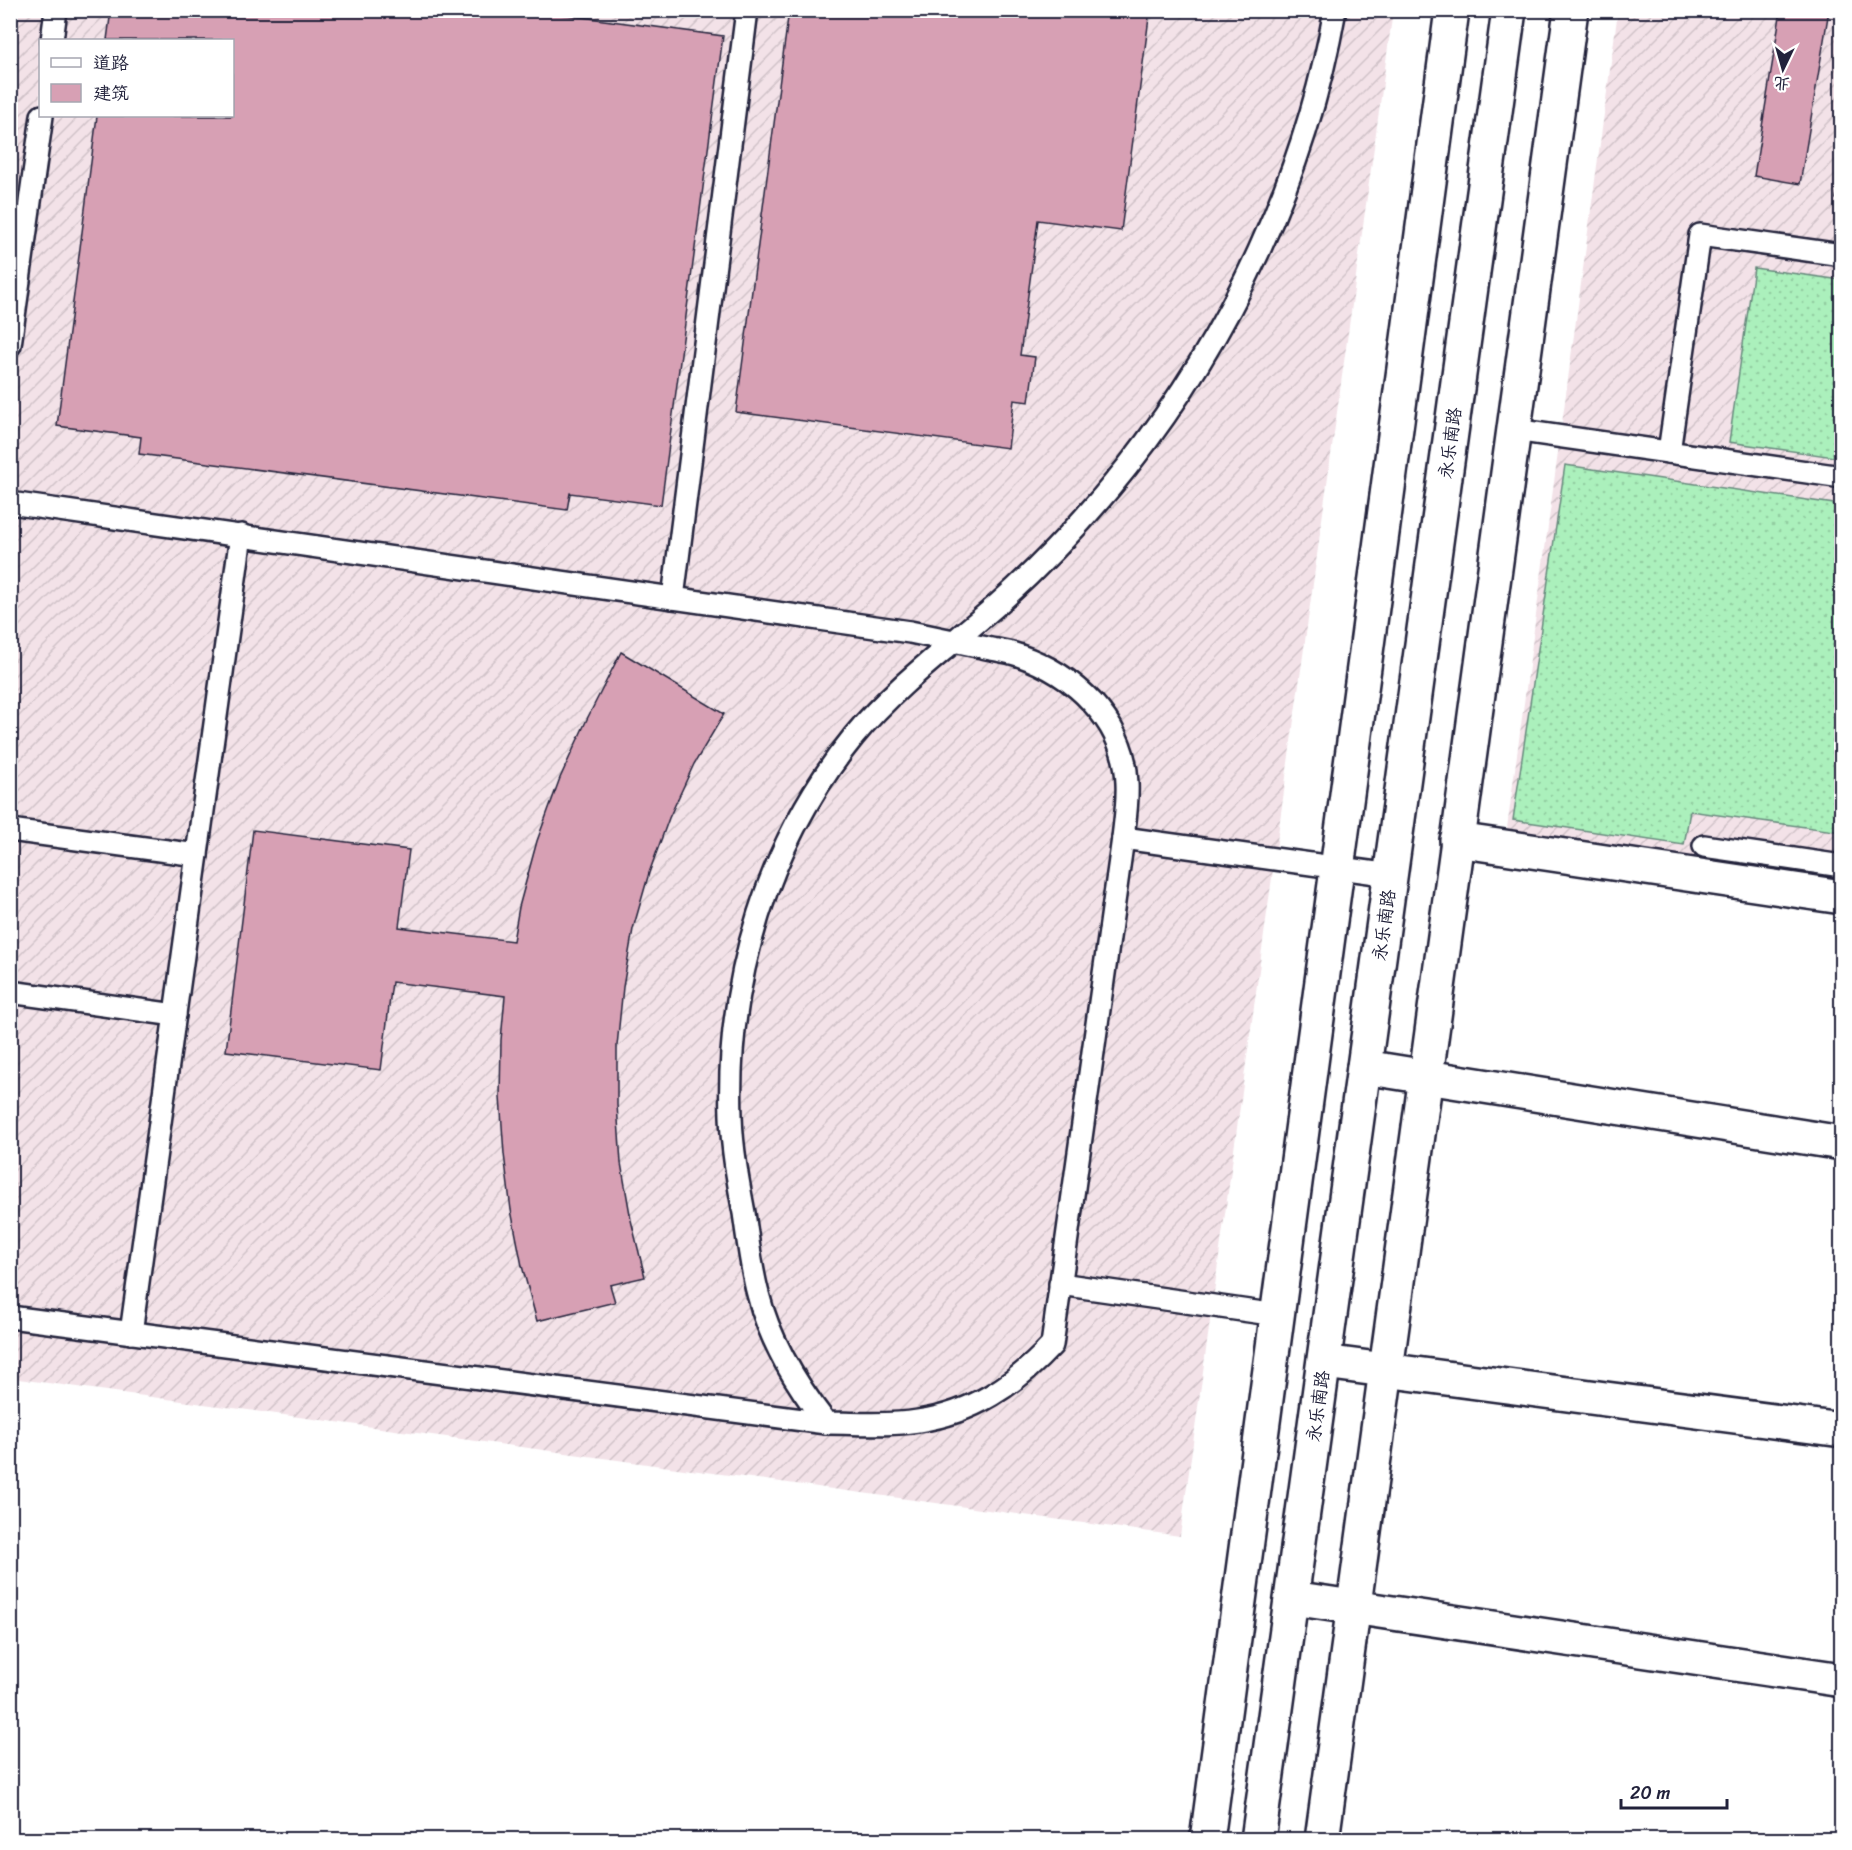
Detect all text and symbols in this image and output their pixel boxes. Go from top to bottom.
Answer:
legend [39,39,234,117]
north arrow [1753,39,1813,99]
text: 道路 [93,47,129,79]
text: 北 [1772,68,1791,99]
text: 建筑 [93,77,129,109]
street label: 永乐南路 [1429,405,1471,481]
street label: 永乐南路 [1363,887,1405,963]
street label: 永乐南路 [1297,1368,1339,1444]
scale bar [1621,1772,1728,1810]
text: 20 m [1630,1777,1670,1809]

